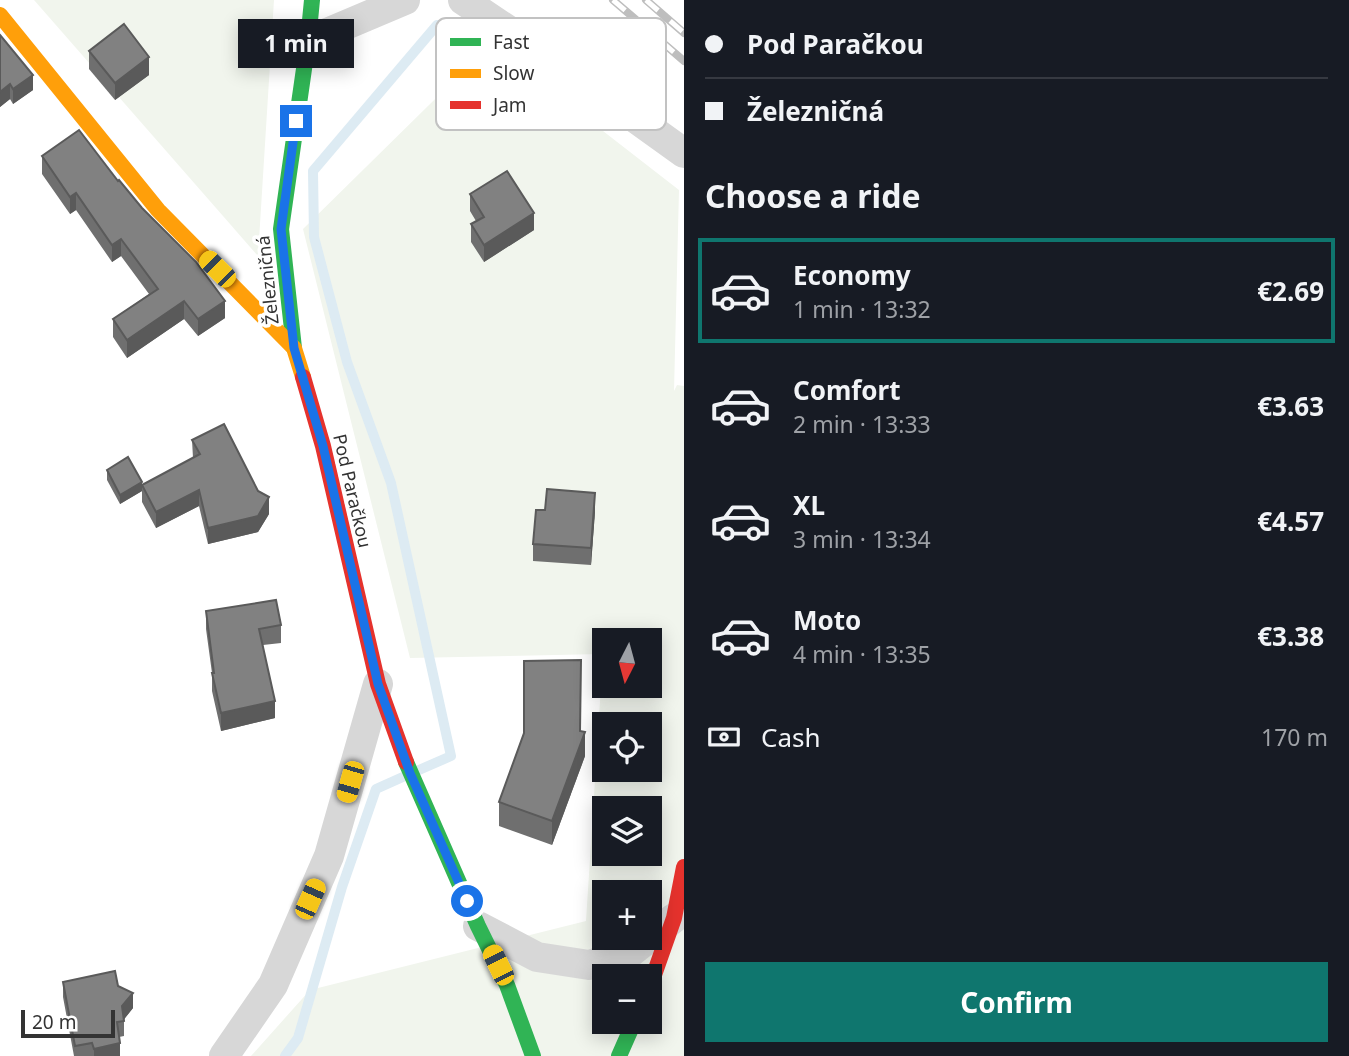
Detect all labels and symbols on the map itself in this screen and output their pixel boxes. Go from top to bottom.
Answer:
legend [436,18,666,130]
callout: 1 min [238,19,354,68]
text: Fast [493,29,530,55]
text: Slow [493,60,534,86]
text: Jam [491,92,527,118]
route end [280,105,312,137]
street label: Železničná [250,235,284,326]
car [195,247,240,291]
street label: Pod Paračkou [328,432,378,550]
north arrow [592,628,662,698]
car [335,759,366,805]
car [292,876,329,922]
route start [451,885,483,917]
car [480,942,517,988]
scale bar [21,1007,116,1039]

